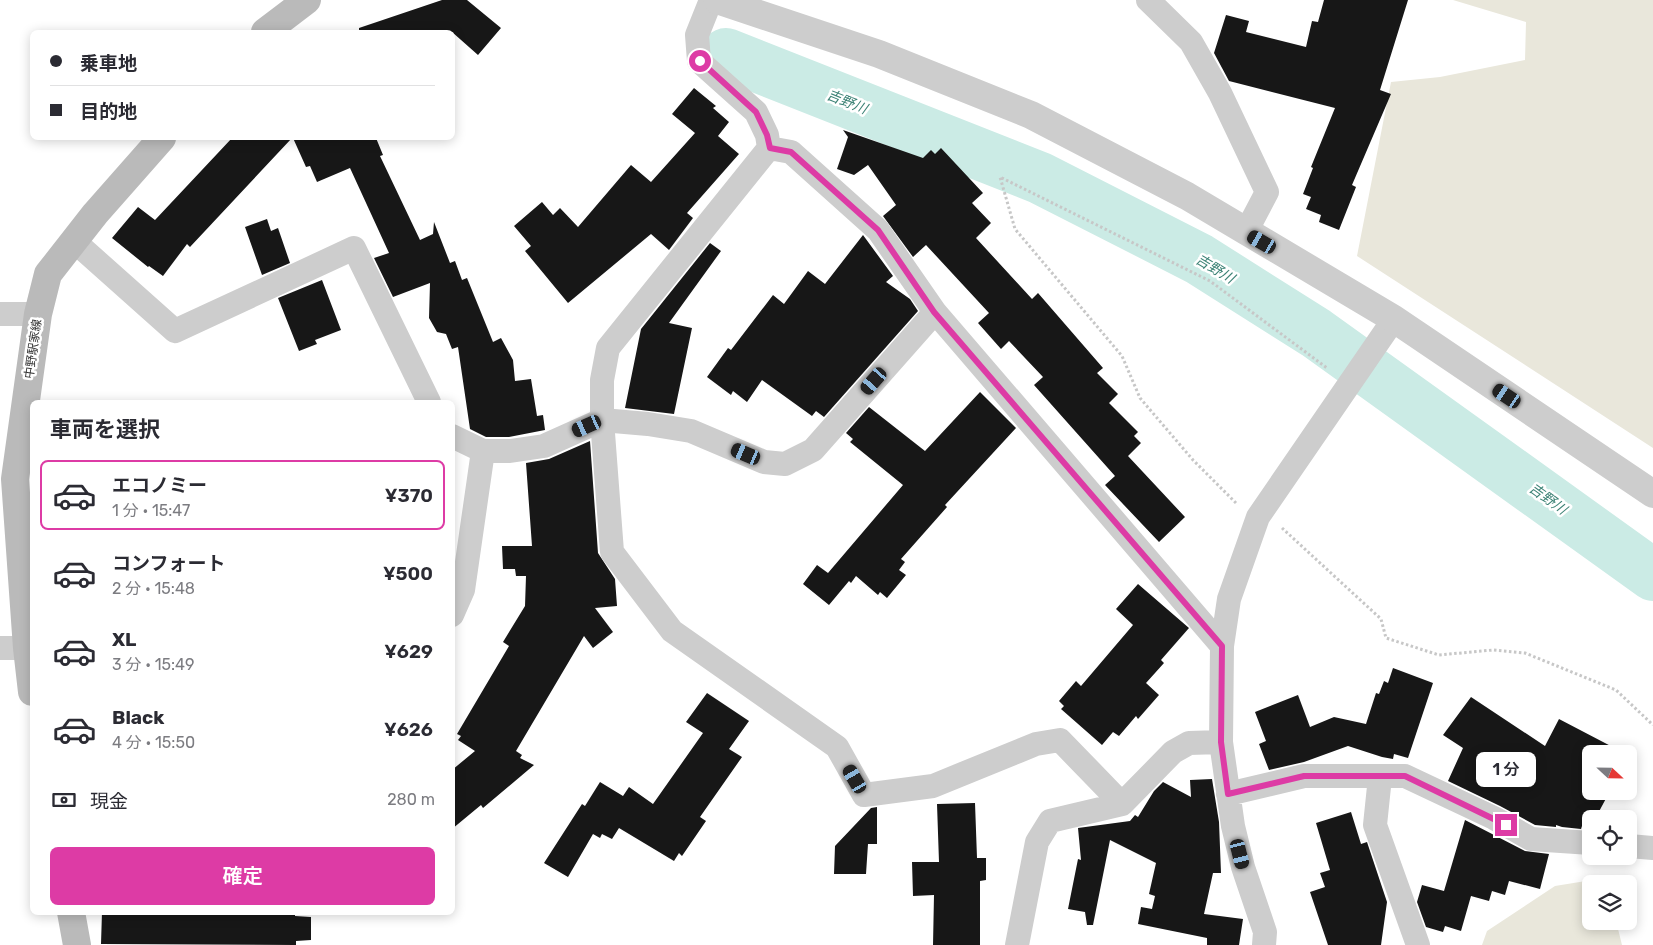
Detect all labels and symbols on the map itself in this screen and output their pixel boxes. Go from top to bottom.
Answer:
route start [689,50,711,72]
water label: 吉野川 [824,86,872,118]
car [1245,228,1278,256]
water label: 吉野川 [1193,251,1239,288]
street label: 中野駅家線 [22,318,44,380]
car [858,365,889,397]
car [1490,381,1523,411]
car [570,413,603,439]
car [729,441,762,467]
water label: 吉野川 [1526,480,1572,519]
north arrow [1582,745,1638,800]
callout: 1 分 [1476,752,1536,788]
car [841,762,868,796]
route end [1495,814,1517,836]
car [1229,838,1250,870]

